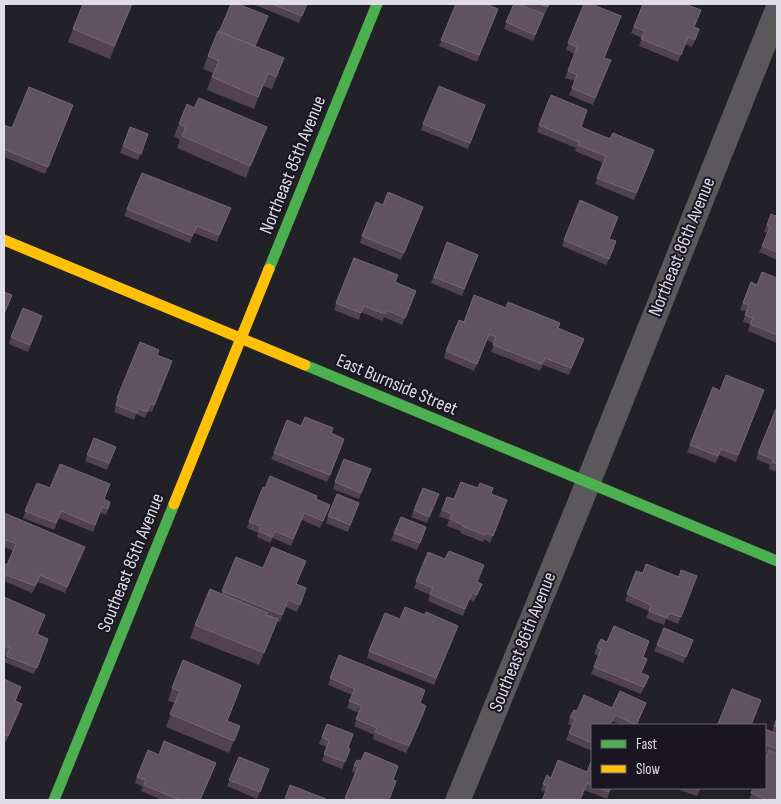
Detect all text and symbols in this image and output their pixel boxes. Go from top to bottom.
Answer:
street label: Northeast 85th Avenue [255,92,331,238]
street label: Northeast 86th Avenue [644,174,720,320]
street label: East Burnside Street [333,349,461,421]
street label: Southeast 85th Avenue [93,490,169,636]
street label: Southeast 86th Avenue [485,569,561,715]
legend [591,724,766,789]
text: Fast [636,735,658,754]
text: Slow [636,760,660,779]

